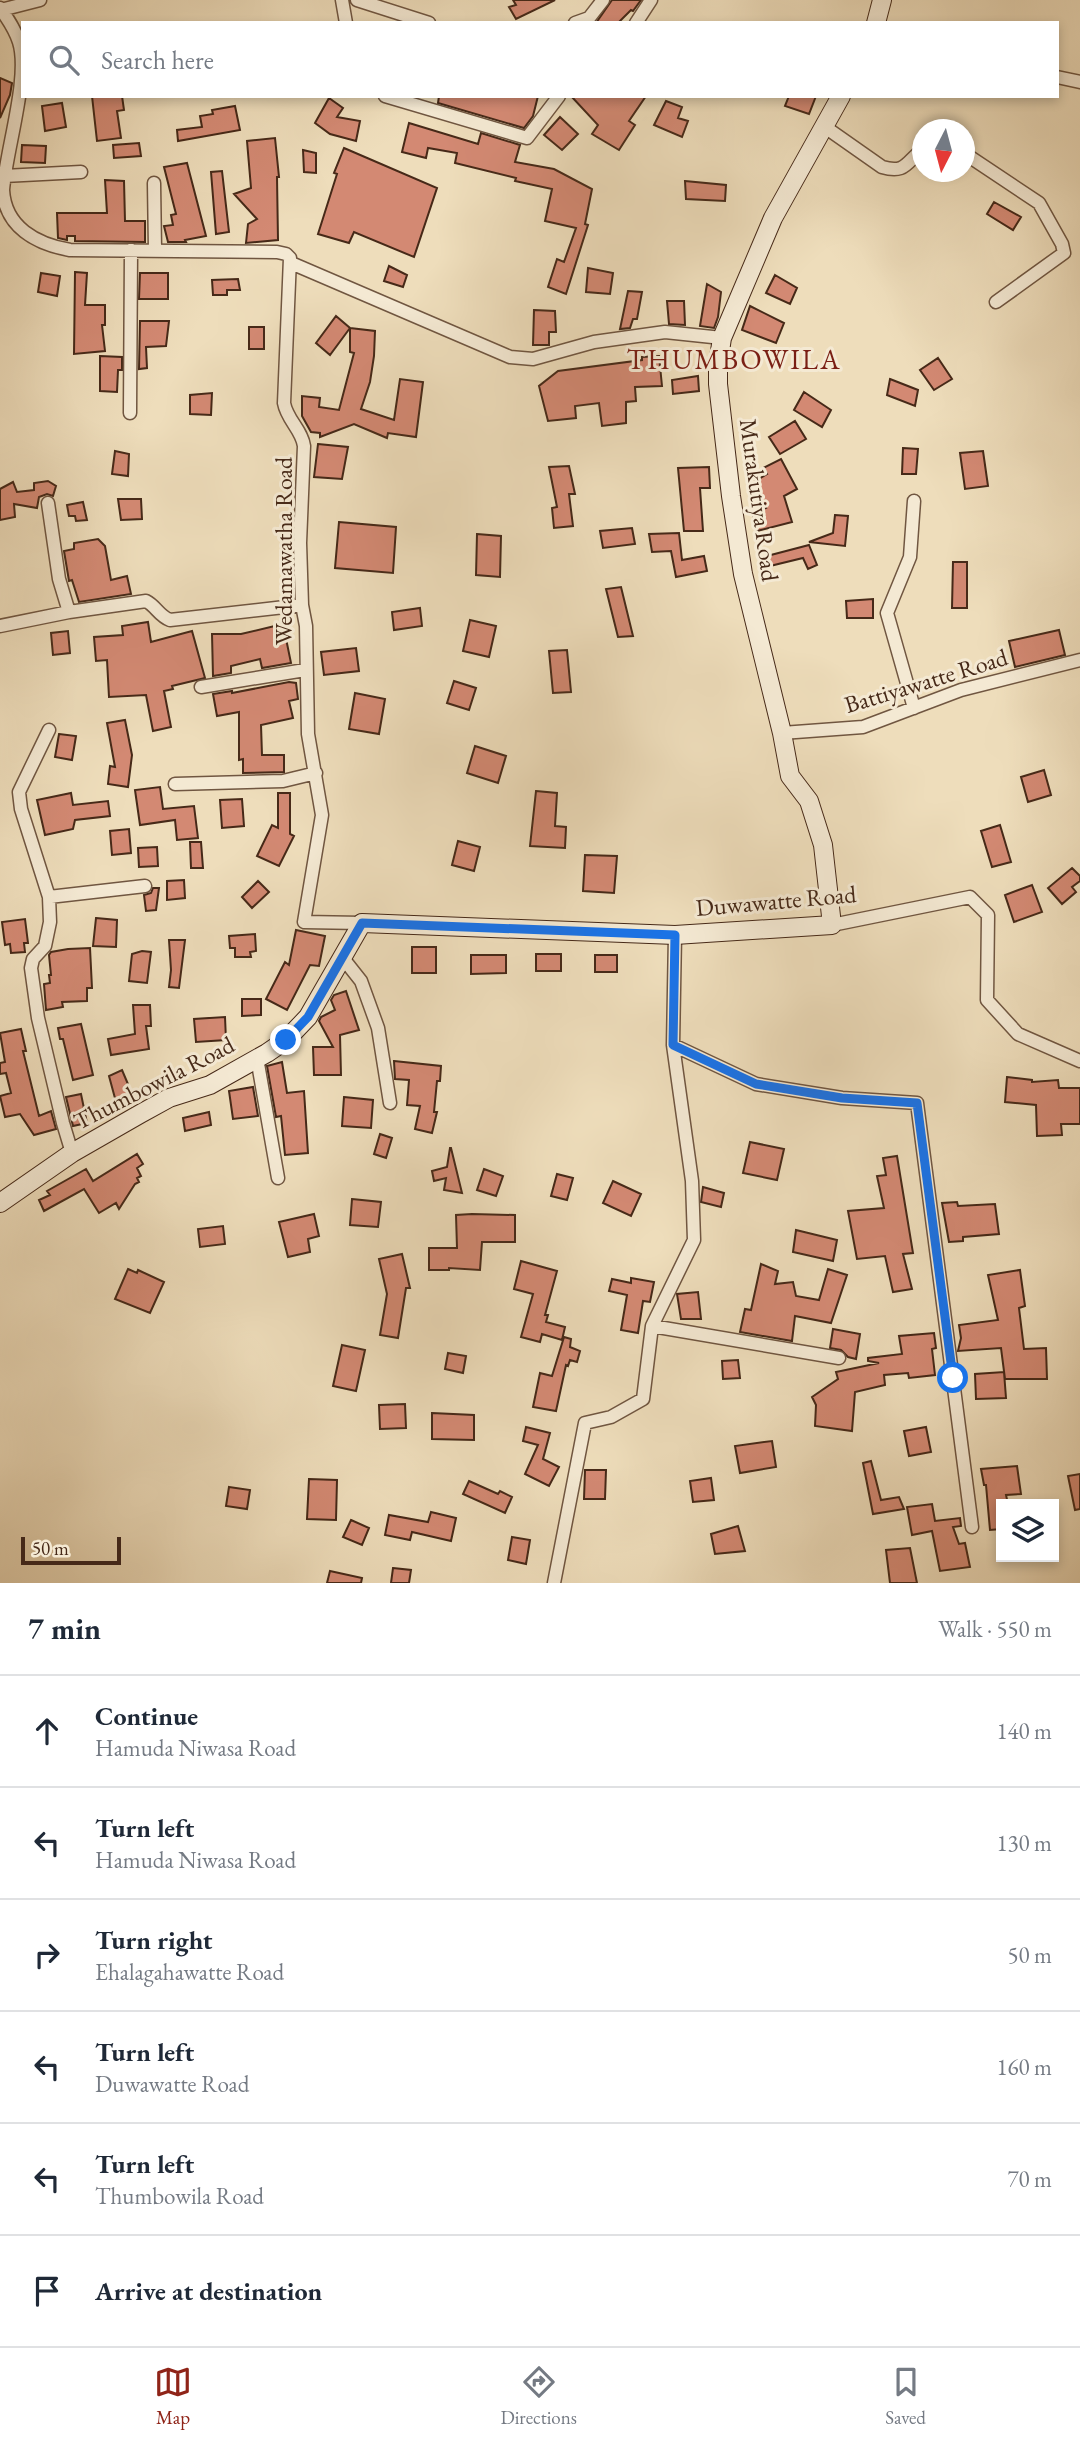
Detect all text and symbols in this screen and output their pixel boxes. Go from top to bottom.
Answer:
search box [21,21,1059,98]
icon: search [45,41,83,79]
text: Search here [101,43,214,77]
north arrow [912,119,975,182]
district label: THUMBOWILA [626,341,842,377]
street label: Murakutiya Road [733,417,786,584]
street label: Wedamawatha Road [268,456,299,645]
street label: Battiyawatte Road [841,641,1012,720]
street label: Duwawatte Road [694,878,858,923]
route end [270,1024,301,1055]
street label: Thumbowila Road [68,1028,240,1136]
route start [937,1362,968,1393]
map controls [996,1499,1059,1562]
button: layers [996,1499,1059,1562]
scale bar [21,1534,121,1566]
text: 50 m [32,1536,69,1561]
text: 7 min [28,1609,101,1648]
text: Walk · 550 m [938,1614,1052,1644]
text: Continue [95,1699,198,1733]
icon: ahead [28,1712,66,1750]
text: 140 m [996,1716,1052,1746]
text: Hamuda Niwasa Road [95,1733,296,1763]
text: Turn left [95,1811,194,1845]
icon: left [28,1824,66,1862]
text: 130 m [996,1828,1052,1858]
text: Hamuda Niwasa Road [95,1845,296,1875]
text: Turn right [95,1923,213,1957]
icon: right [28,1936,66,1974]
text: 50 m [1007,1940,1052,1970]
text: Ehalagahawatte Road [95,1957,284,1987]
text: Turn left [95,2035,194,2069]
icon: left [28,2048,66,2086]
text: 160 m [996,2052,1052,2082]
text: Duwawatte Road [95,2069,249,2099]
text: Turn left [95,2147,194,2181]
icon: left [28,2160,66,2198]
text: 70 m [1007,2164,1052,2194]
text: Thumbowila Road [95,2181,264,2211]
icon: arrive [28,2272,66,2310]
text: Arrive at destination [95,2274,322,2308]
tab: Map [154,2363,192,2430]
tab: Directions [500,2363,577,2430]
tab: Saved [885,2363,926,2430]

